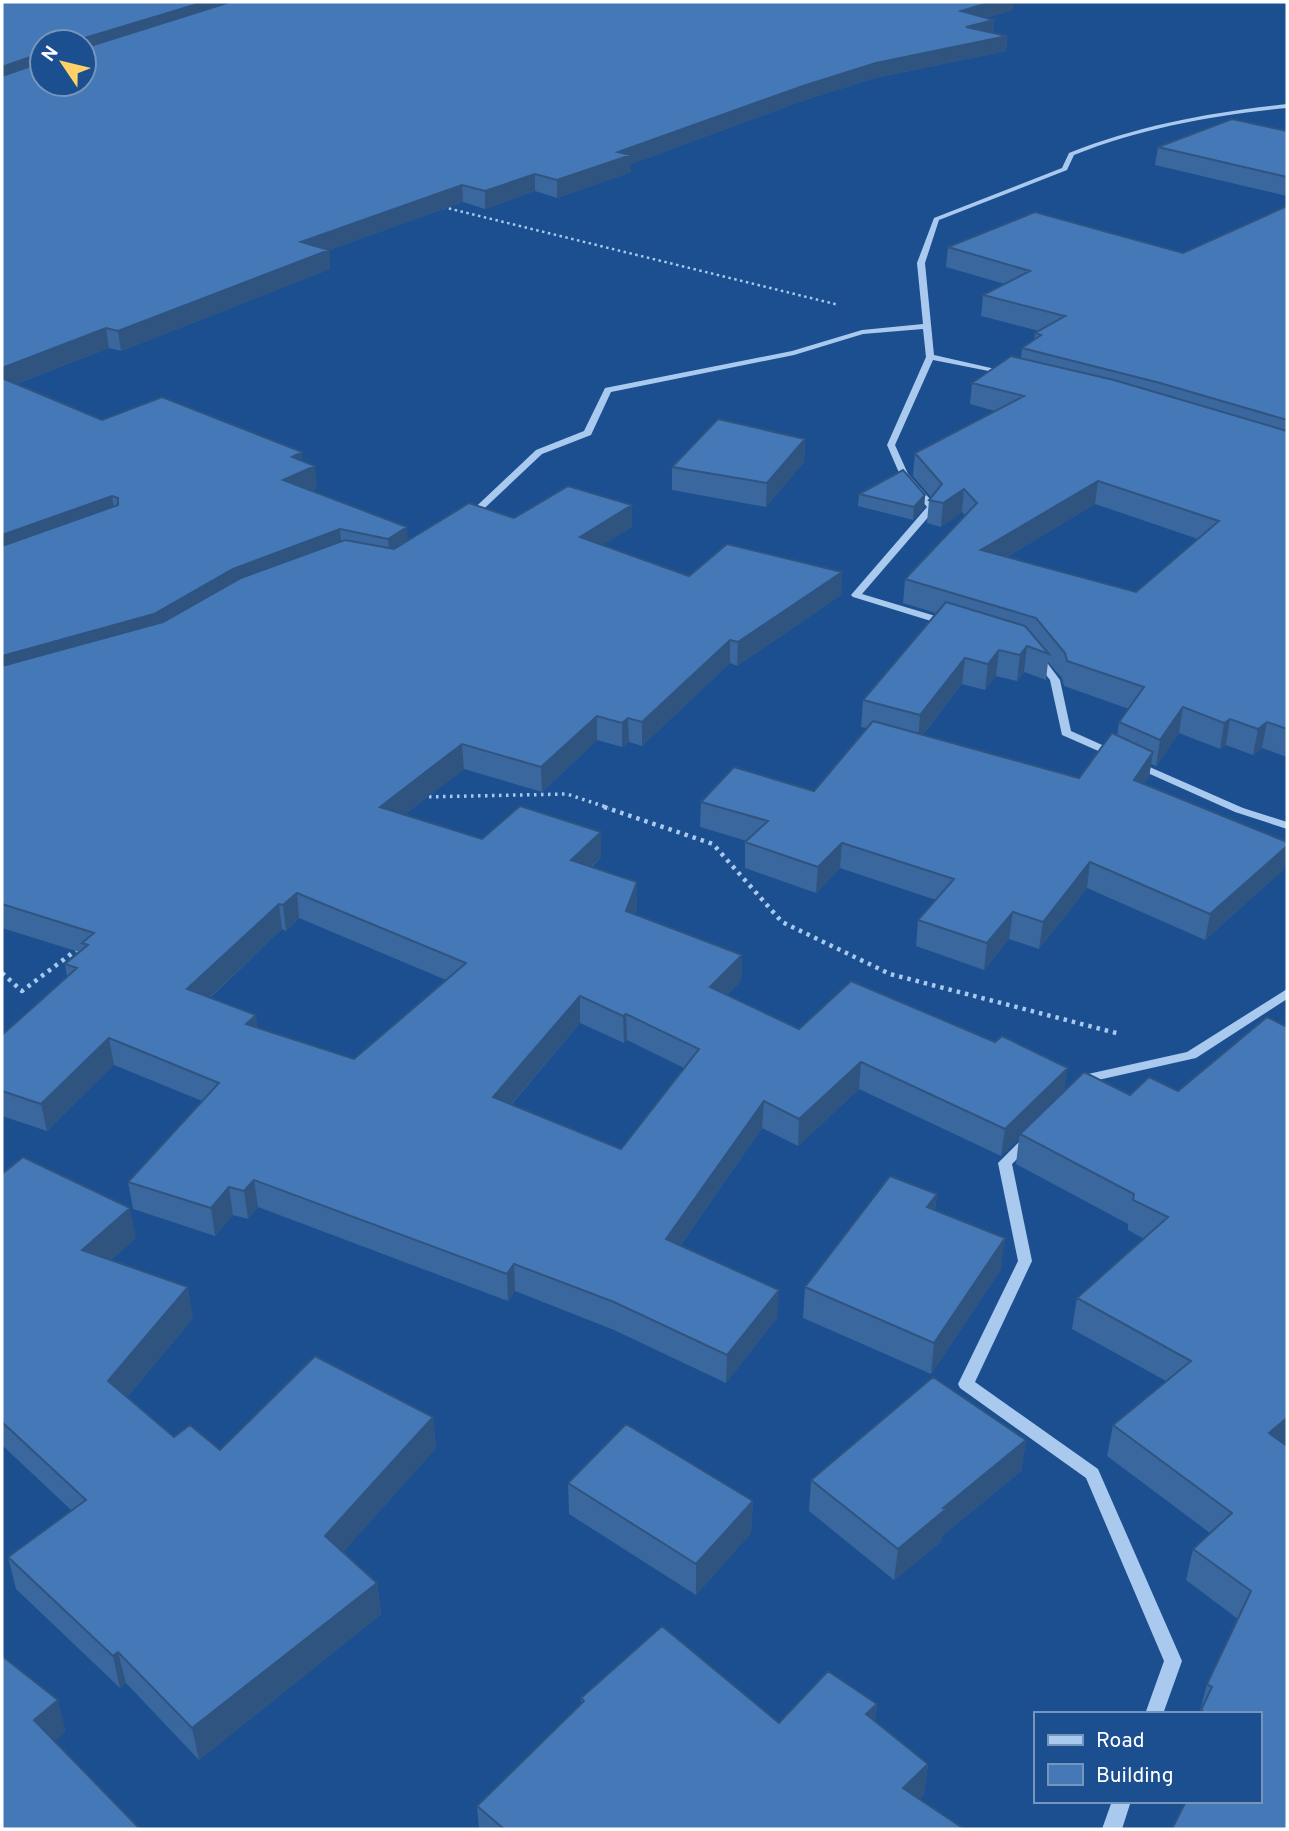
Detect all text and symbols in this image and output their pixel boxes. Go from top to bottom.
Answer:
north arrow [28,28,98,98]
text: N [37,42,64,67]
legend [1034,1712,1261,1803]
text: Road [1096,1728,1145,1755]
text: Building [1096,1763,1174,1790]

